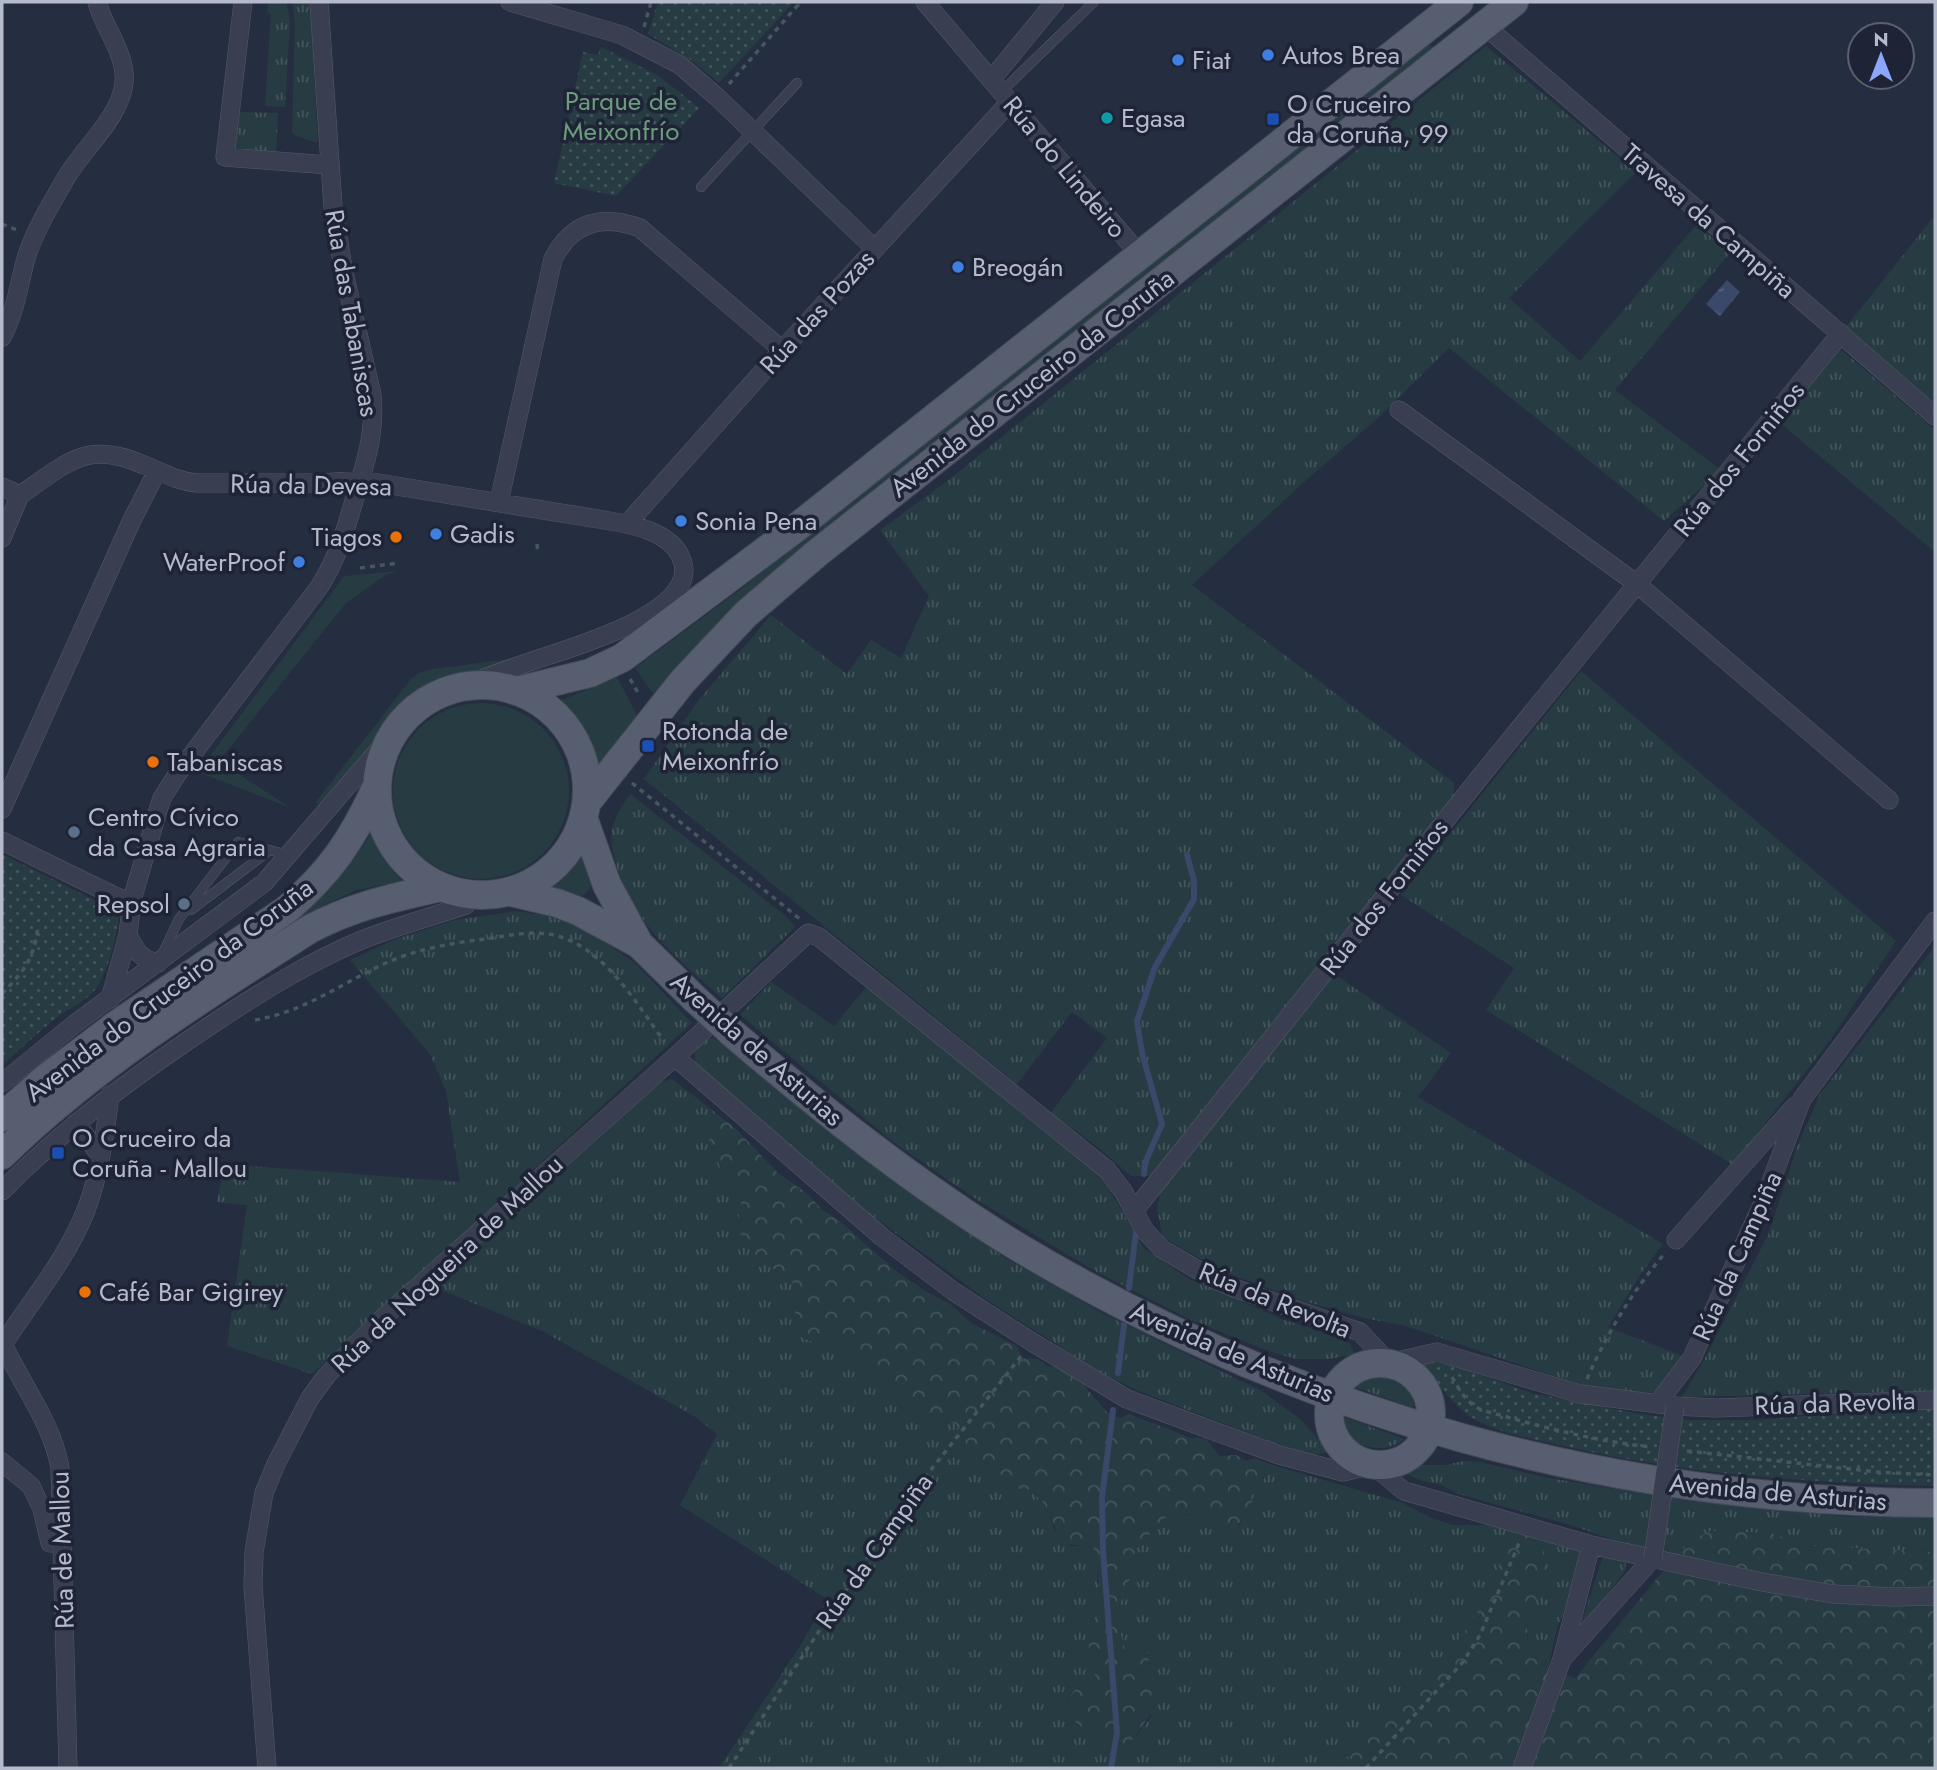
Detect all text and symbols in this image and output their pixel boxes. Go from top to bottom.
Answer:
north arrow [1846,21,1916,91]
text: N [1873,26,1889,53]
place label: Autos Brea [1282,36,1400,74]
place label: Fiat [1192,41,1231,79]
marker: Autos Brea [1260,47,1276,63]
marker: Fiat [1170,52,1186,68]
park label: Parque de Meixonfrío [563,82,679,150]
place label: O Cruceiro da Coruña, 99 [1287,85,1449,153]
street label: Rúa do Lindeiro [994,88,1136,246]
place label: Egasa [1121,99,1186,137]
marker: Egasa [1099,110,1115,126]
marker: O Cruceiro da Coruña, 99 [1265,111,1281,127]
street label: Travesa da Campiña [1614,134,1804,308]
street label: Rúa das Tabaniscas [315,206,389,420]
street label: Rúa das Pozas [751,241,883,383]
place label: Breogán [972,248,1064,286]
marker: Breogán [950,259,966,275]
street label: Avenida do Cruceiro da Coruña [882,260,1182,506]
street label: Rúa dos Forniños [1664,373,1814,545]
street label: Rúa da Devesa [230,465,392,505]
place label: Sonia Pena [695,502,817,540]
marker: Sonia Pena [673,513,689,529]
place label: Gadis [450,515,515,553]
place label: Tiagos [311,518,382,556]
marker: Gadis [428,526,444,542]
marker: Tiagos [388,529,404,545]
place label: WaterProof [163,543,286,581]
marker: WaterProof [291,554,307,570]
place label: Rotonda de Meixonfrío [662,712,788,780]
marker: Rotonda de Meixonfrío [640,738,656,754]
place label: Tabaniscas [167,743,283,781]
marker: Tabaniscas [145,754,161,770]
place label: Centro Cívico da Casa Agraria [88,798,266,866]
street label: Rúa dos Forniños [1311,810,1457,984]
marker: Centro Cívico da Casa Agraria [66,824,82,840]
street label: Avenida do Cruceiro da Coruña [17,869,321,1111]
place label: Repsol [97,885,170,923]
marker: Repsol [176,896,192,912]
street label: Avenida de Asturias [662,963,852,1135]
place label: O Cruceiro da Coruña - Mallou [72,1119,247,1187]
marker: O Cruceiro da Coruña - Mallou [50,1145,66,1161]
street label: Rúa da Nogueira de Mallou [322,1146,572,1382]
street label: Rúa da Campiña [1683,1165,1791,1347]
street label: Rúa da Revolta [1193,1252,1357,1348]
place label: Café Bar Gigirey [99,1273,284,1311]
marker: Café Bar Gigirey [77,1284,93,1300]
street label: Avenida de Asturias [1124,1292,1340,1412]
street label: Rúa da Revolta [1754,1381,1916,1425]
street label: Avenida de Asturias [1668,1464,1888,1520]
street label: Rúa da Campiña [806,1466,942,1636]
street label: Rúa de Mallou [40,1470,84,1630]

